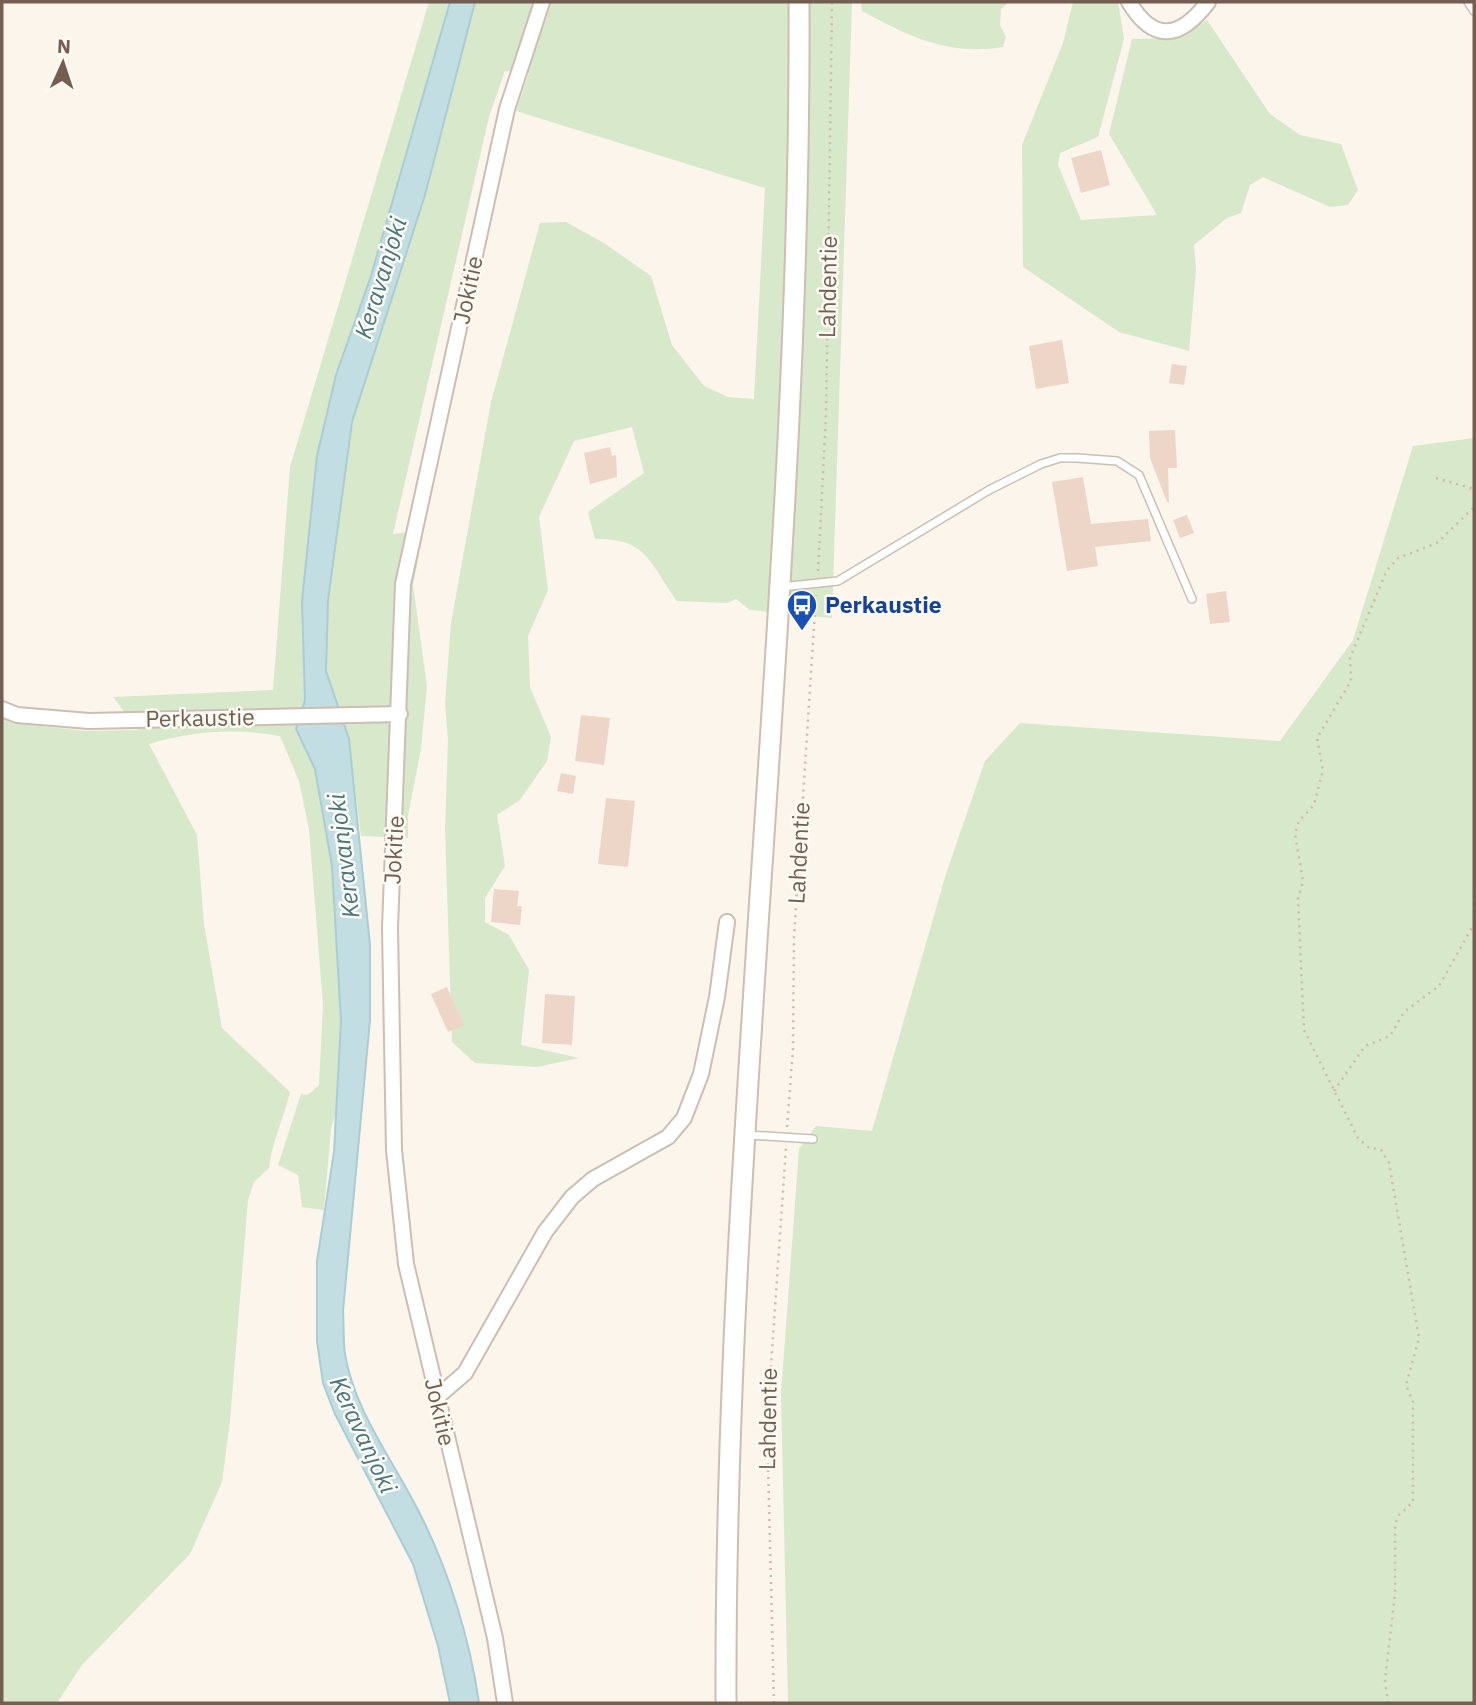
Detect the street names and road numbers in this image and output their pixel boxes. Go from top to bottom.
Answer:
street label: Lahdentie [811,236,843,338]
street label: Jokitie [445,253,489,327]
street label: Perkaustie [145,701,255,733]
street label: Lahdentie [780,801,816,905]
street label: Jokitie [376,815,410,885]
street label: Lahdentie [751,1368,783,1470]
street label: Jokitie [419,1375,463,1449]

